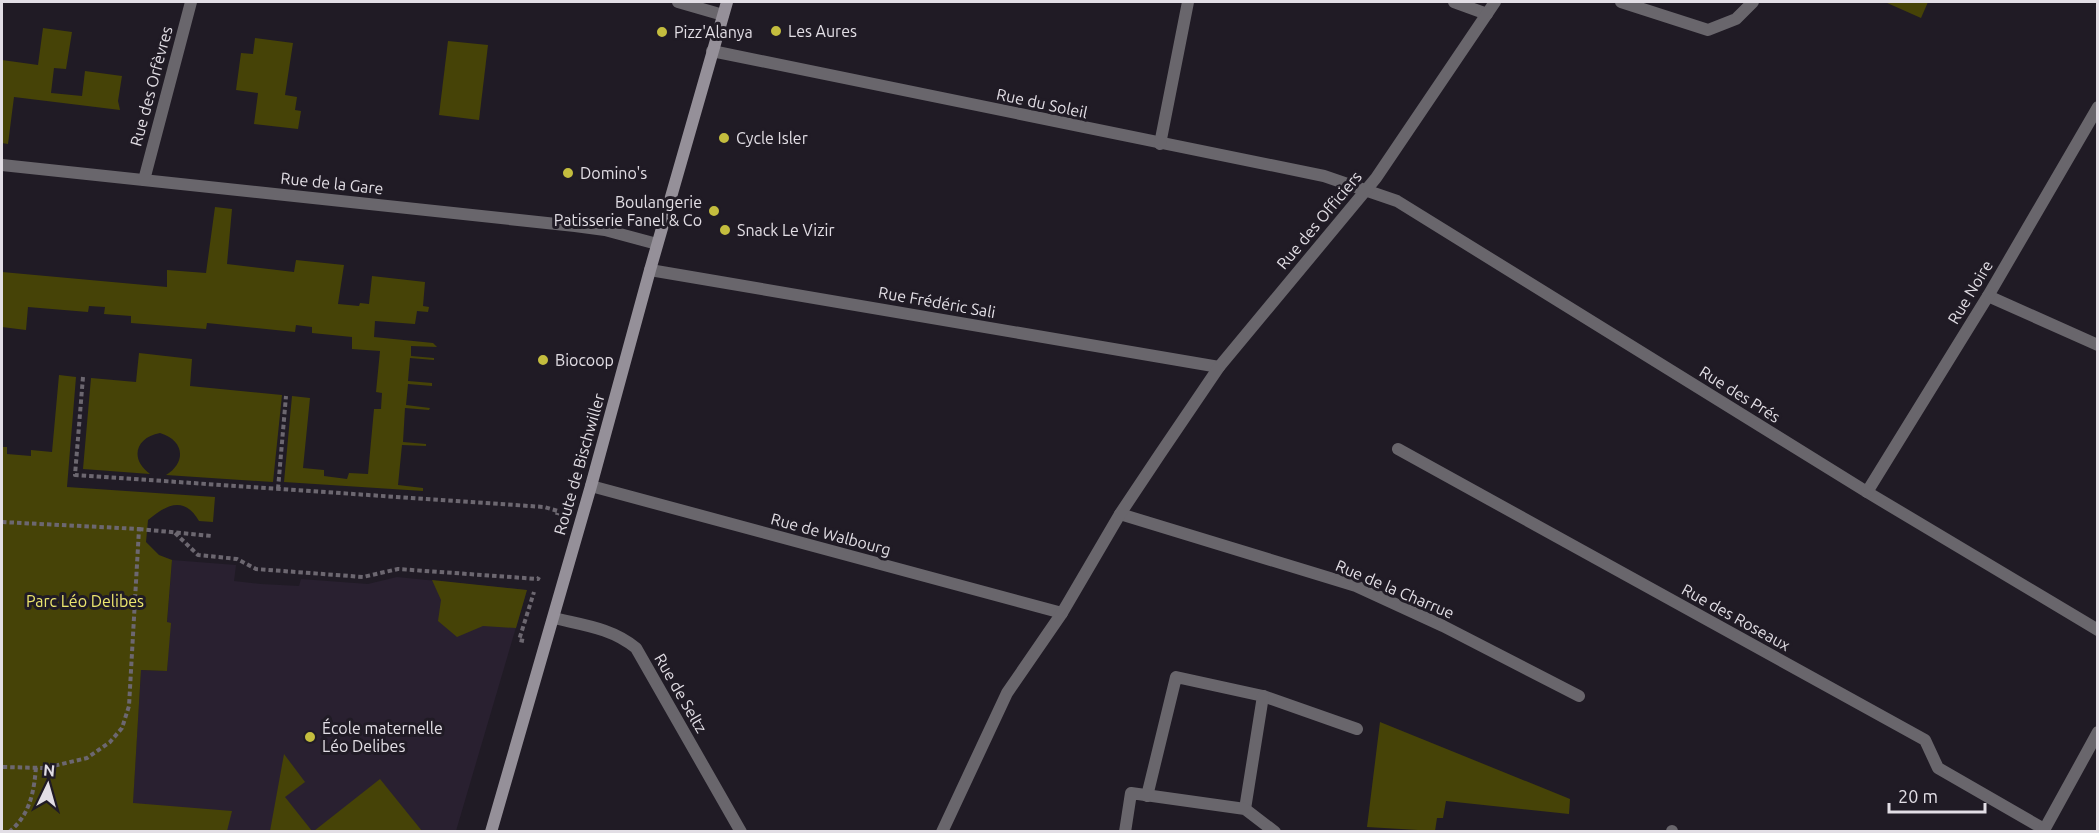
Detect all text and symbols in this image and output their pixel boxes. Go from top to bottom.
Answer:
place label: Les Aures [788,22,857,40]
place label: Pizz'Alanya [674,23,753,41]
street label: Rue des Orfèvres [126,24,176,148]
marker: Les Aures [769,24,783,38]
marker: Pizz'Alanya [655,25,669,39]
street label: Rue du Soleil [995,85,1089,121]
place label: Cycle Isler [736,129,808,147]
marker: Cycle Isler [717,131,731,145]
place label: Domino's [580,164,647,182]
marker: Domino's [561,166,575,180]
street label: Rue des Officiers [1273,167,1365,273]
street label: Rue de la Gare [280,169,384,197]
place label: Boulangerie Patisserie Fanel & Co [554,193,702,229]
marker: Boulangerie Patisserie Fanel & Co [707,204,721,218]
place label: Snack Le Vizir [737,221,834,239]
marker: Snack Le Vizir [718,223,732,237]
street label: Rue Noire [1944,257,1996,327]
street label: Rue Frédéric Sali [877,283,997,321]
place label: Biocoop [555,351,614,369]
marker: Biocoop [536,353,550,367]
street label: Rue des Prés [1696,362,1784,426]
street label: Route de Bischwiller [550,391,608,537]
street label: Rue de Walbourg [769,509,893,559]
street label: Rue de la Charrue [1333,556,1457,622]
street label: Rue des Roseaux [1679,580,1793,654]
park label: Parc Léo Delibes [26,592,144,610]
street label: Rue de Seltz [651,650,711,736]
place label: École maternelle Léo Delibes [322,717,443,755]
marker: École maternelle Léo Delibes [303,730,317,744]
north arrow [18,755,78,815]
text: N [43,761,56,780]
scale bar [1889,776,1985,814]
text: 20 m [1898,786,1938,806]

